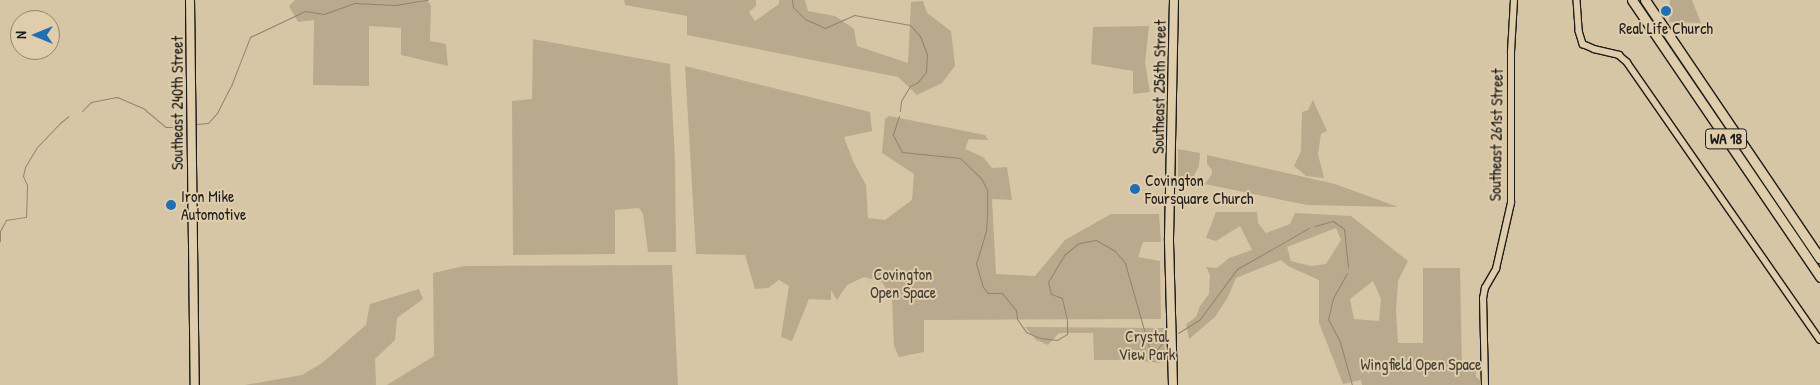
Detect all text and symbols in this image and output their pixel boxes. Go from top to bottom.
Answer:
marker: Real Life Church [1660,5,1672,17]
north arrow [10,10,60,60]
place label: Real Life Church [1619,18,1713,38]
street label: Southeast 256th Street [1148,20,1170,154]
text: N [11,31,30,39]
street label: Southeast 240th Street [167,36,187,170]
street label: Southeast 261st Street [1485,69,1507,201]
road number: WA 18 [1705,126,1747,152]
place label: Covington Foursquare Church [1145,170,1253,208]
marker: Covington Foursquare Church [1129,183,1141,195]
place label: Iron Mike Automotive [181,186,246,224]
marker: Iron Mike Automotive [165,199,177,211]
park label: Covington Open Space [870,264,936,302]
park label: Crystal View Park [1119,326,1175,364]
park label: Wingfield Open Space [1361,354,1481,374]

